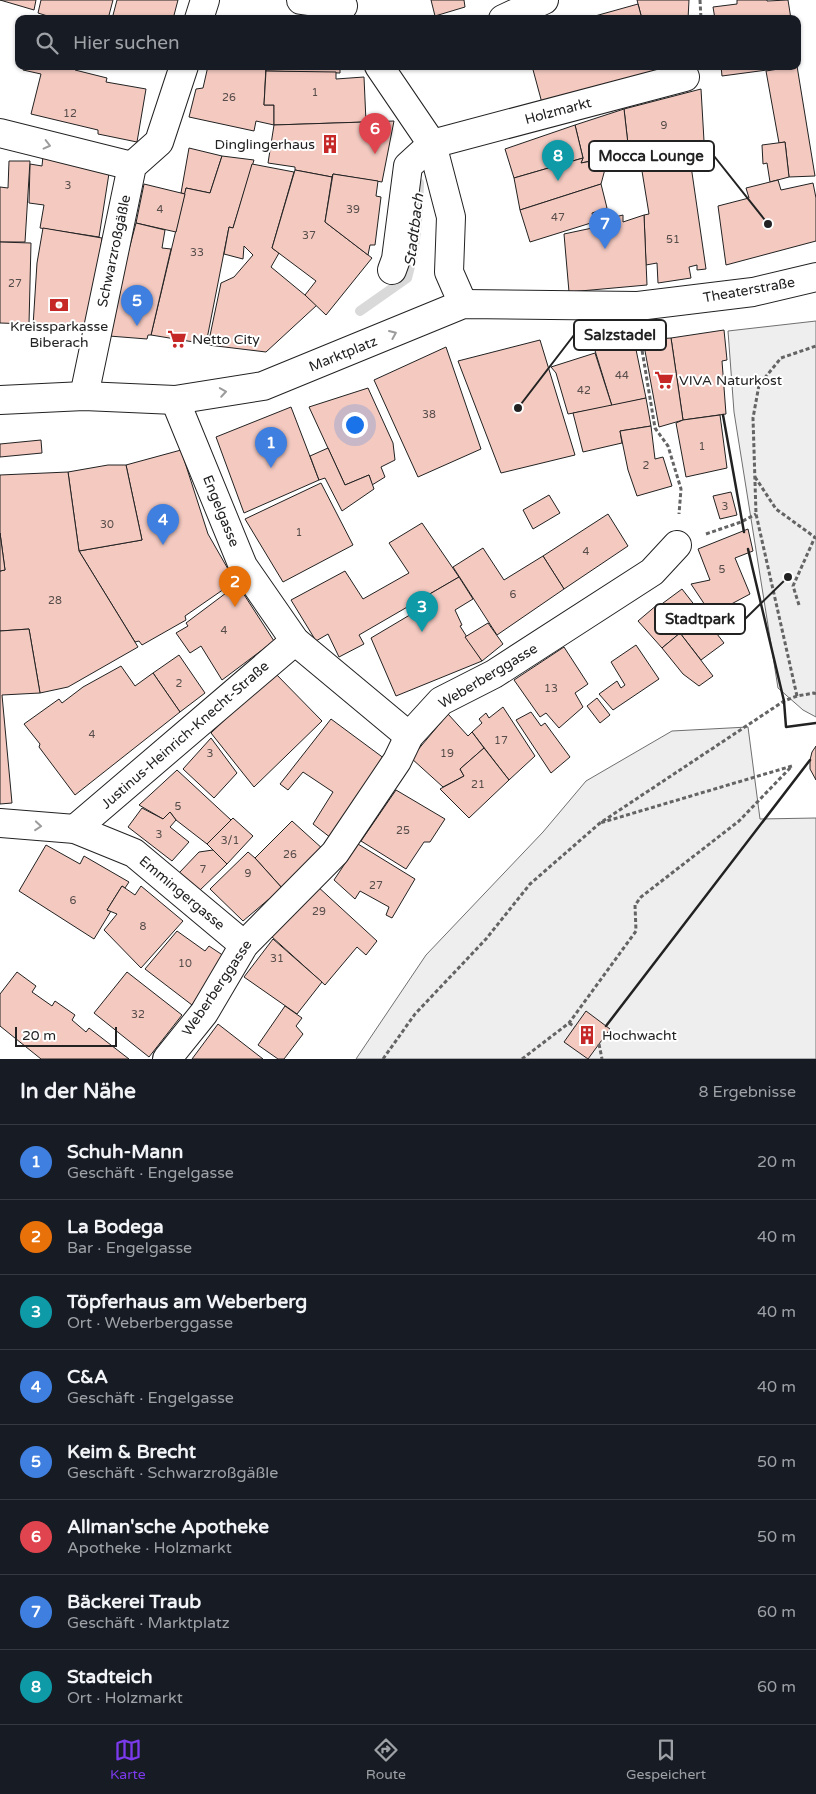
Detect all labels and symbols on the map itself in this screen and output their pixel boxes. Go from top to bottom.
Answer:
house number: 1 [312,86,318,99]
house number: 26 [222,91,236,104]
street label: Holzmarkt [523,94,594,128]
house number: 12 [63,107,77,120]
pin: 6 [359,113,391,154]
house number: 9 [661,119,668,132]
building icon: Dinglingerhaus [319,133,341,155]
place label: Dinglingerhaus [215,136,315,153]
one-way arrow [43,139,51,149]
pin: 8 [542,140,574,181]
callout: Mocca Lounge [589,141,714,171]
text: Mocca Lounge [598,147,704,166]
house number: 3 [65,179,72,192]
water label: Stadtbach [401,192,428,267]
street label: Schwarzroßgäßle [94,193,134,309]
house number: 4 [157,203,164,216]
house number: 39 [346,203,360,216]
pin: 7 [589,208,621,249]
house number: 47 [551,211,565,224]
house number: 37 [302,229,316,242]
house number: 51 [666,233,680,246]
house number: 33 [190,246,204,259]
street label: Theaterstraße [702,274,796,306]
house number: 27 [8,277,22,290]
pin: 5 [121,285,153,326]
bank icon: Kreissparkasse Biberach [48,294,70,316]
place label: Kreissparkasse Biberach [10,318,108,351]
callout: Salzstadel [574,320,666,350]
text: Salzstadel [584,326,656,344]
supermarket icon: Netto City [166,328,188,350]
one-way arrow [388,329,397,340]
place label: Netto City [192,331,260,348]
street label: Marktplatz [306,333,380,375]
house number: 44 [615,369,629,382]
supermarket icon: VIVA Naturkost [653,369,675,391]
place label: VIVA Naturkost [679,372,783,389]
house number: 42 [577,384,591,397]
one-way arrow [219,388,228,398]
house number: 38 [422,408,436,421]
your location [342,412,368,438]
pin: 1 [255,427,287,468]
house number: 1 [699,440,705,453]
house number: 2 [643,459,650,472]
street label: Engelgasse [199,473,243,549]
house number: 3 [722,500,729,513]
pin: 4 [147,504,179,545]
house number: 30 [100,518,114,531]
house number: 1 [296,526,302,539]
house number: 4 [583,545,590,558]
house number: 5 [719,563,726,576]
pin: 2 [219,566,251,607]
house number: 6 [510,588,517,601]
pin: 3 [406,591,438,632]
house number: 28 [48,594,62,607]
callout: Stadtpark [655,604,745,634]
text: Stadtpark [665,610,735,629]
house number: 4 [221,624,228,637]
street label: Weberberggasse [435,640,541,712]
street label: Justinus-Heinrich-Knecht-Straße [98,657,272,812]
house number: 2 [176,677,183,690]
house number: 13 [544,682,558,695]
house number: 4 [89,728,96,741]
house number: 17 [494,734,508,747]
house number: 3 [207,747,214,760]
house number: 19 [440,747,454,760]
house number: 21 [471,778,485,791]
house number: 5 [175,800,182,813]
one-way arrow [34,820,42,831]
house number: 25 [396,824,410,837]
house number: 3 [156,828,163,841]
house number: 3/1 [221,834,239,847]
house number: 26 [283,848,297,861]
street label: Emmingergasse [136,852,228,934]
house number: 7 [200,863,207,876]
house number: 9 [245,867,252,880]
house number: 27 [369,879,383,892]
house number: 6 [70,894,77,907]
house number: 29 [312,905,326,918]
house number: 8 [140,920,147,933]
street label: Weberberggasse [179,937,256,1039]
house number: 31 [270,952,284,965]
house number: 10 [178,957,192,970]
house number: 32 [131,1008,145,1021]
scale bar [15,1024,118,1047]
building icon: Hochwacht [576,1024,598,1046]
place label: Hochwacht [602,1027,677,1044]

